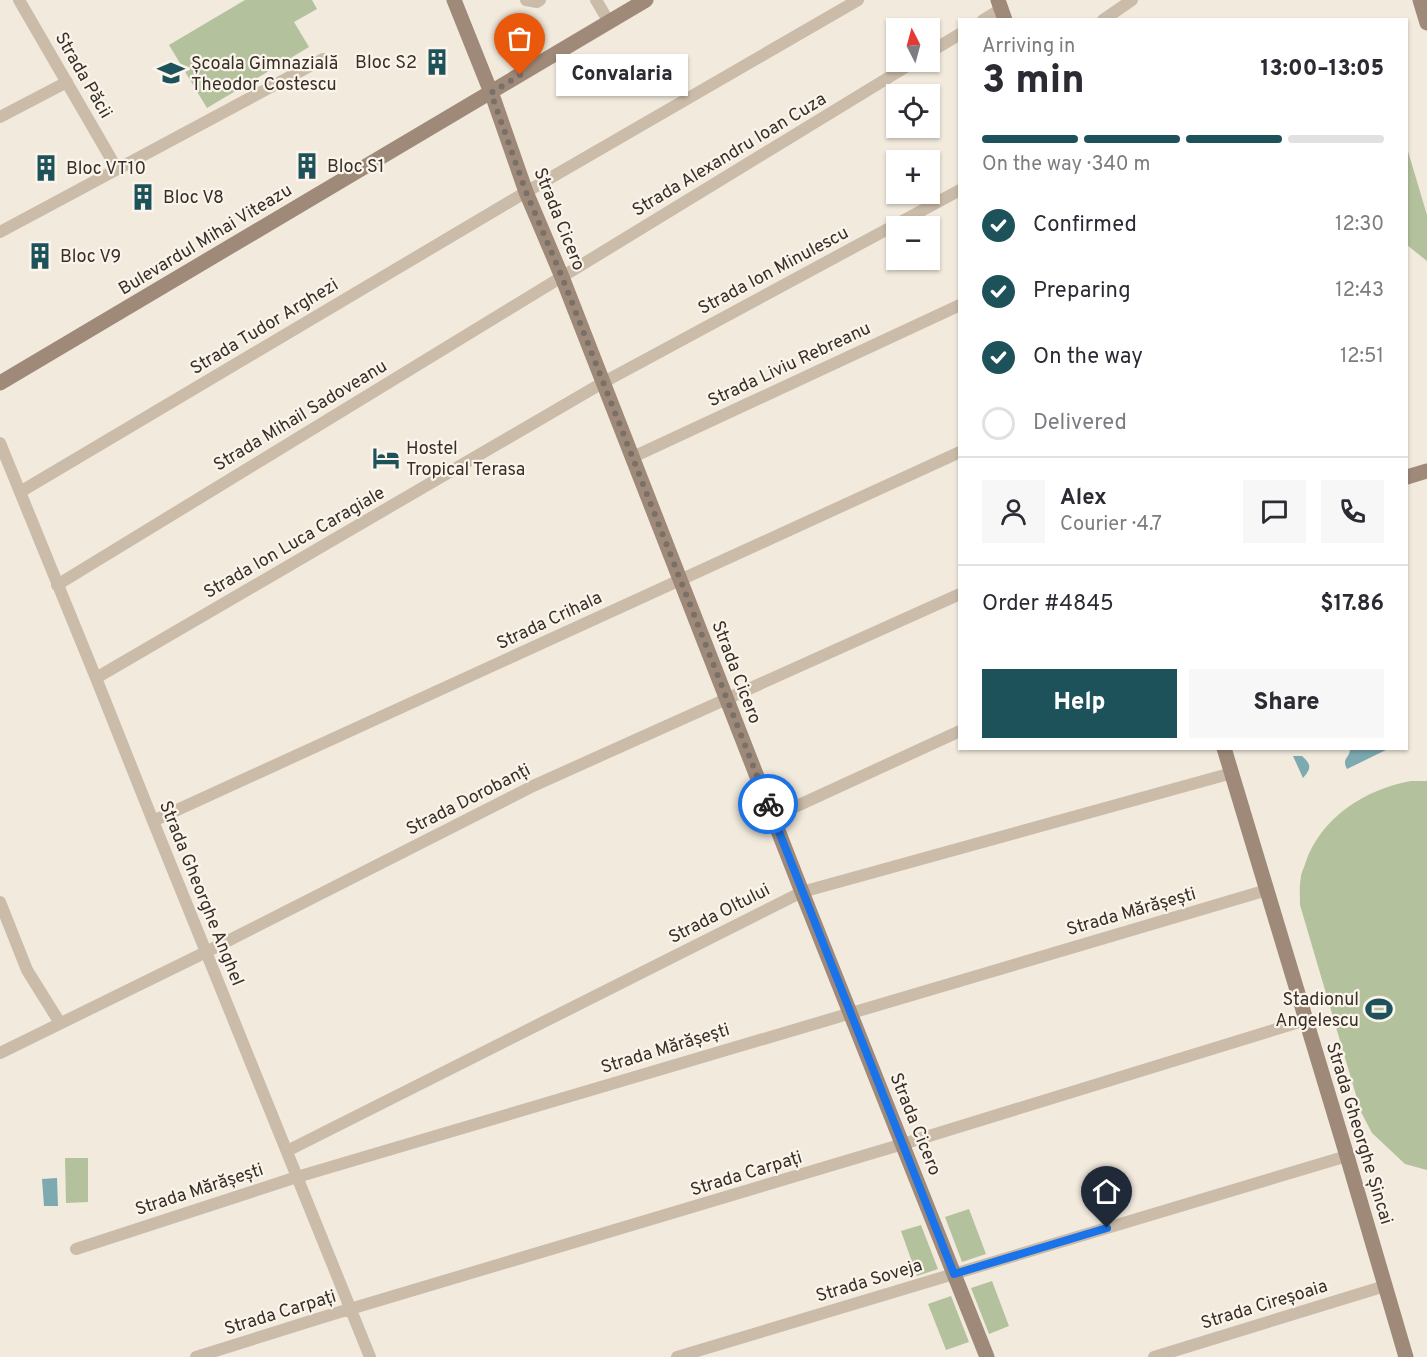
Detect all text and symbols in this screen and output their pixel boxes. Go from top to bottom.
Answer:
pin [494,13,545,75]
north arrow [886,18,940,72]
map controls [886,18,940,270]
icon: bag [503,22,536,55]
street label: Strada Păcii [49,29,117,123]
text: Arriving in [982,34,1075,60]
building icon: Bloc S2 [422,47,452,77]
place label: Bloc S2 [355,52,417,75]
place label: Școala Gimnazială Theodor Costescu [191,53,338,97]
callout: Convalaria [556,54,688,96]
text: 13:00–13:05 [1260,56,1384,83]
school or university icon: Școala Gimnazială Theodor Costescu [156,58,186,88]
text: 3 min [982,58,1085,107]
text: Convalaria [572,62,672,88]
button: locate [886,84,940,138]
street label: Strada Alexandru Ioan Cuza [629,88,831,222]
button: + [886,150,940,204]
building icon: Bloc S1 [292,151,322,181]
text: On the way · 340 m [982,152,1150,178]
building icon: Bloc VT10 [31,153,61,183]
place label: Bloc S1 [327,156,385,179]
place label: Bloc VT10 [66,158,146,181]
street label: Strada Cicero [528,165,590,274]
street label: Bulevardul Mihai Viteazu [115,179,297,301]
building icon: Bloc V8 [128,182,158,212]
place label: Bloc V8 [163,187,224,210]
icon: check [982,209,1015,242]
text: Confirmed [1033,212,1137,239]
text: 12:30 [1335,212,1384,238]
button: − [886,216,940,270]
street label: Strada Ion Minulescu [695,222,853,321]
building icon: Bloc V9 [25,241,55,271]
place label: Bloc V9 [60,246,121,269]
street label: Strada Tudor Arghezi [186,274,343,381]
icon: check [982,275,1015,308]
text: Preparing [1033,278,1131,305]
text: 12:43 [1335,278,1384,304]
street label: Strada Liviu Rebreanu [705,318,875,413]
icon: check [982,341,1015,374]
text: On the way [1033,344,1143,371]
text: 12:51 [1340,344,1384,370]
street label: Strada Mihail Sadoveanu [210,355,392,477]
text: Delivered [1033,410,1127,437]
place label: Hostel Tropical Terasa [406,438,525,482]
hotel icon: Hostel Tropical Terasa [371,443,401,473]
button: person [982,480,1045,543]
button: chat [1243,480,1306,543]
button: phone [1321,480,1384,543]
street label: Strada Ion Luca Caragiale [200,482,389,605]
text: Alex [1060,485,1107,512]
text: Courier · 4.7 [1060,512,1162,538]
street label: Strada Crihala [493,587,606,656]
text: Order #4845 [982,591,1114,618]
text: $17.86 [1320,591,1384,618]
street label: Strada Cicero [705,618,766,727]
button: Help [982,669,1177,738]
button: Share [1189,669,1384,738]
street label: Strada Dorobanți [403,759,535,842]
courier [738,774,798,834]
icon: bike [752,788,785,821]
street label: Strada Gheorghe Anghel [153,798,248,989]
street label: Strada Oltului [665,879,774,950]
street label: Strada Mărășești [1064,883,1199,942]
place label: Stadionul Angelescu [1275,989,1359,1033]
sports icon: Stadionul Angelescu [1364,994,1394,1024]
street label: Strada Mărășești [598,1019,733,1080]
street label: Strada Gheorghe Șincai [1320,1040,1397,1227]
street label: Strada Cicero [884,1070,946,1179]
street label: Strada Carpați [688,1147,805,1202]
street label: Strada Mărășești [132,1159,266,1222]
pin [1081,1166,1132,1228]
icon: home [1090,1175,1123,1208]
street label: Strada Soveja [813,1254,925,1309]
street label: Strada Cireșoaia [1198,1275,1331,1336]
street label: Strada Carpați [222,1286,339,1341]

